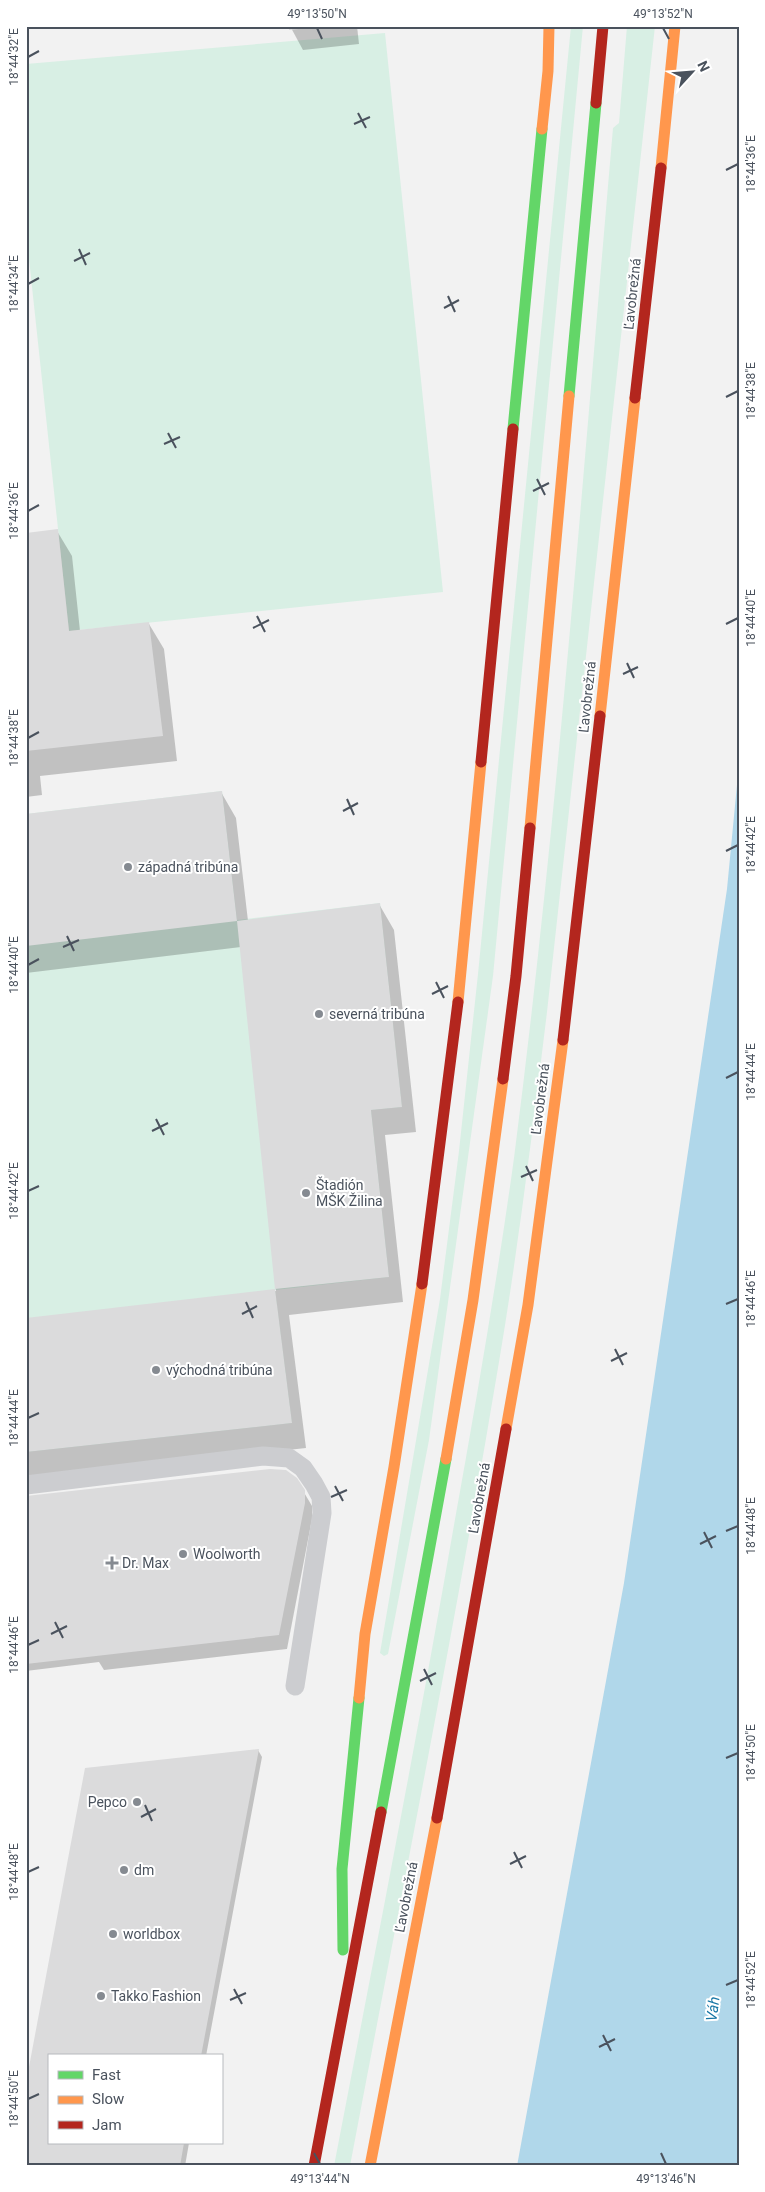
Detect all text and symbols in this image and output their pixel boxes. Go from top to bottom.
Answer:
text: 49°13'50"N [287,7,347,21]
text: 49°13'52"N [633,7,693,21]
text: 18°44'32"E [7,28,21,86]
north arrow [668,48,718,98]
text: N [694,58,713,74]
text: 18°44'36"E [744,135,758,193]
text: 18°44'34"E [7,255,21,313]
street label: Ľavobrežná [620,257,644,331]
text: 18°44'38"E [744,362,758,420]
text: 18°44'36"E [7,482,21,540]
text: 18°44'40"E [744,589,758,647]
street label: Ľavobrežná [575,660,599,734]
text: 18°44'38"E [7,709,21,767]
text: 18°44'42"E [744,816,758,874]
place label: západná tribúna [138,859,238,875]
marker: západná tribúna [122,861,134,873]
text: 18°44'40"E [7,936,21,994]
place label: severná tribúna [329,1006,425,1022]
marker: severná tribúna [313,1008,325,1020]
text: 18°44'44"E [744,1043,758,1101]
street label: Ľavobrežná [528,1062,552,1136]
text: 18°44'42"E [7,1162,21,1220]
place label: Štadión MŠK Žilina [316,1176,383,1209]
marker: Štadión MŠK Žilina [300,1187,312,1199]
text: 18°44'46"E [744,1270,758,1328]
place label: východná tribúna [166,1362,273,1378]
marker: východná tribúna [150,1364,162,1376]
text: 18°44'44"E [7,1389,21,1447]
street label: Ľavobrežná [465,1461,493,1535]
text: 18°44'48"E [744,1497,758,1555]
place label: Woolworth [193,1546,260,1562]
marker: Woolworth [177,1548,189,1560]
place label: Dr. Max [122,1555,169,1571]
marker: Dr. Max [106,1557,118,1569]
text: 18°44'46"E [7,1616,21,1674]
text: 18°44'50"E [744,1724,758,1782]
place label: Pepco [88,1794,127,1810]
marker: Pepco [131,1796,143,1808]
text: 18°44'48"E [7,1843,21,1901]
street label: Ľavobrežná [391,1860,421,1934]
place label: dm [134,1862,154,1878]
marker: dm [118,1864,130,1876]
place label: worldbox [123,1926,180,1942]
marker: worldbox [107,1928,119,1940]
text: 18°44'52"E [744,1951,758,2009]
place label: Takko Fashion [111,1988,201,2004]
marker: Takko Fashion [95,1990,107,2002]
water label: Váh [702,1995,724,2023]
legend [48,2054,222,2144]
text: Fast [92,2066,121,2084]
text: 18°44'50"E [7,2070,21,2128]
text: Slow [92,2090,124,2108]
text: Jam [92,2116,122,2134]
text: 49°13'44"N [290,2172,350,2186]
text: 49°13'46"N [636,2172,696,2186]

